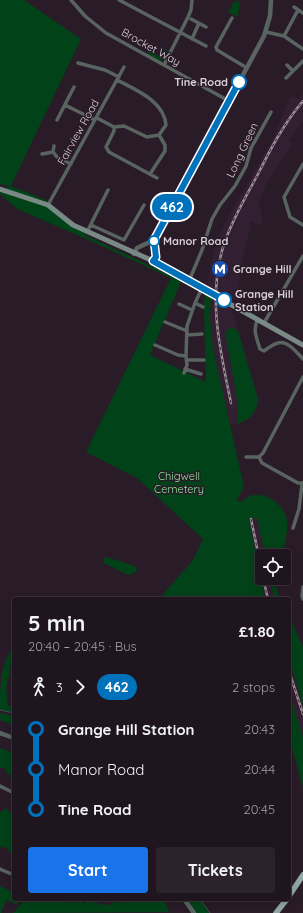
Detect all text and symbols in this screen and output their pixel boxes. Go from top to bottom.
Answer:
street label: Brocket Way [119,25,183,69]
marker: Tine Road [231,74,247,90]
place label: Tine Road [174,75,228,89]
street label: Fairview Road [54,97,102,167]
street label: Long Green [223,120,261,180]
line badge: 462 [149,194,195,220]
text: 462 [160,198,184,216]
place label: Manor Road [163,234,228,248]
marker: Manor Road [148,235,160,247]
metro station icon: Grange Hill [210,259,230,279]
place label: Grange Hill [233,262,292,276]
place label: Grange Hill Station [235,287,294,314]
marker: Grange Hill Station [216,292,232,308]
park label: Chigwell Cemetery [154,469,204,496]
map controls [255,549,291,585]
button: locate [255,549,291,585]
text: 5 min [28,609,85,637]
text: £1.80 [239,622,275,641]
text: 20:40 – 20:45 · Bus [28,638,137,654]
icon: walk [28,676,50,698]
icon: forward [69,676,91,698]
text: 462 [105,678,129,696]
text: 3 [56,679,63,695]
text: 2 stops [232,679,275,695]
text: Grange Hill Station [58,720,195,739]
text: 20:43 [244,721,275,737]
text: Manor Road [58,760,144,779]
text: 20:44 [244,761,275,777]
text: Tine Road [58,800,131,819]
text: 20:45 [244,801,275,817]
button: Start [28,847,148,893]
button: Tickets [156,847,275,893]

